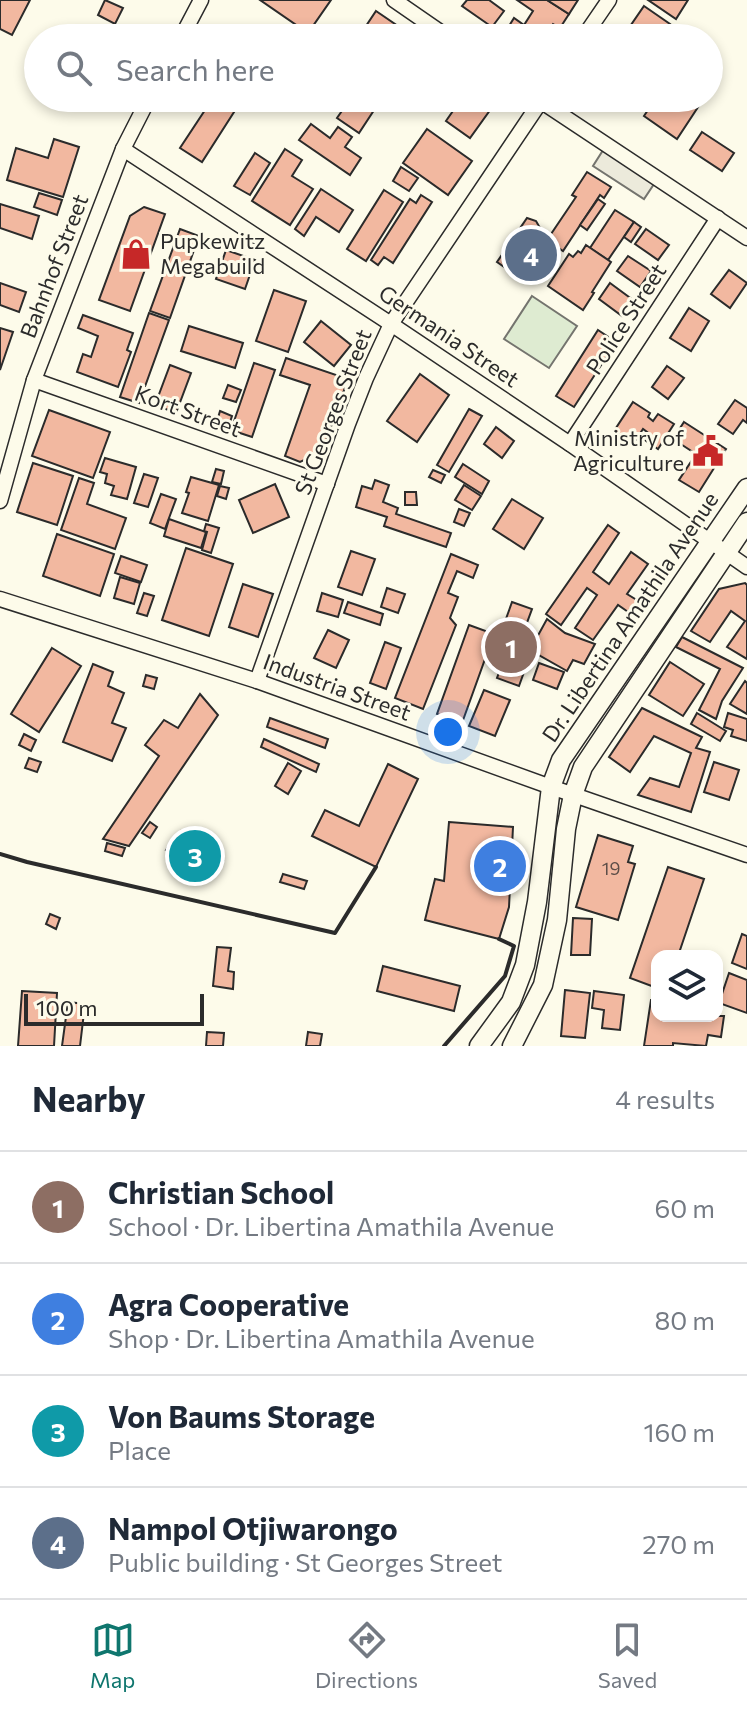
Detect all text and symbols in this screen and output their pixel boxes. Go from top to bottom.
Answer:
search box [24,24,723,112]
icon: search [52,46,96,90]
text: Search here [116,50,275,87]
street label: Bahnhof Street [14,190,93,341]
pin: 4 [505,225,557,285]
place label: Pupkewitz Megabuild [160,227,265,279]
shop icon: Pupkewitz Megabuild [119,237,153,271]
street label: Police Street [580,258,671,379]
street label: Germania Street [374,279,525,392]
street label: St Georges Street [289,325,377,498]
street label: Kort Street [131,379,245,442]
place label: Ministry of Agriculture [573,424,684,476]
public building icon: Ministry of Agriculture [691,434,725,468]
street label: Dr. Libertina Amathila Avenue [536,487,723,747]
pin: 1 [485,617,537,677]
street label: Industria Street [260,647,415,726]
your location [428,712,468,752]
pin: 3 [169,826,221,886]
pin: 2 [474,836,526,896]
house number: 19 [602,857,620,879]
map controls [651,950,723,1022]
button: layers [651,950,723,1022]
scale bar [24,990,204,1026]
text: 100 m [36,994,98,1021]
text: Nearby [32,1077,146,1119]
text: 4 results [615,1083,715,1114]
text: Christian School [108,1173,334,1210]
text: 1 [52,1192,64,1223]
text: 60 m [655,1192,715,1223]
text: School · Dr. Libertina Amathila Avenue [108,1210,554,1241]
text: Agra Cooperative [108,1285,349,1322]
text: 2 [51,1304,65,1335]
text: 80 m [655,1304,715,1335]
text: Shop · Dr. Libertina Amathila Avenue [108,1322,535,1353]
text: Von Baums Storage [108,1397,375,1434]
text: 3 [50,1416,66,1447]
text: 160 m [643,1416,715,1447]
text: Place [108,1434,171,1465]
text: Nampol Otjiwarongo [108,1509,398,1546]
text: 4 [50,1528,66,1559]
text: 270 m [642,1528,715,1559]
text: Public building · St Georges Street [108,1546,502,1577]
tab: Map [90,1618,135,1693]
tab: Directions [315,1618,418,1693]
tab: Saved [598,1618,657,1693]

